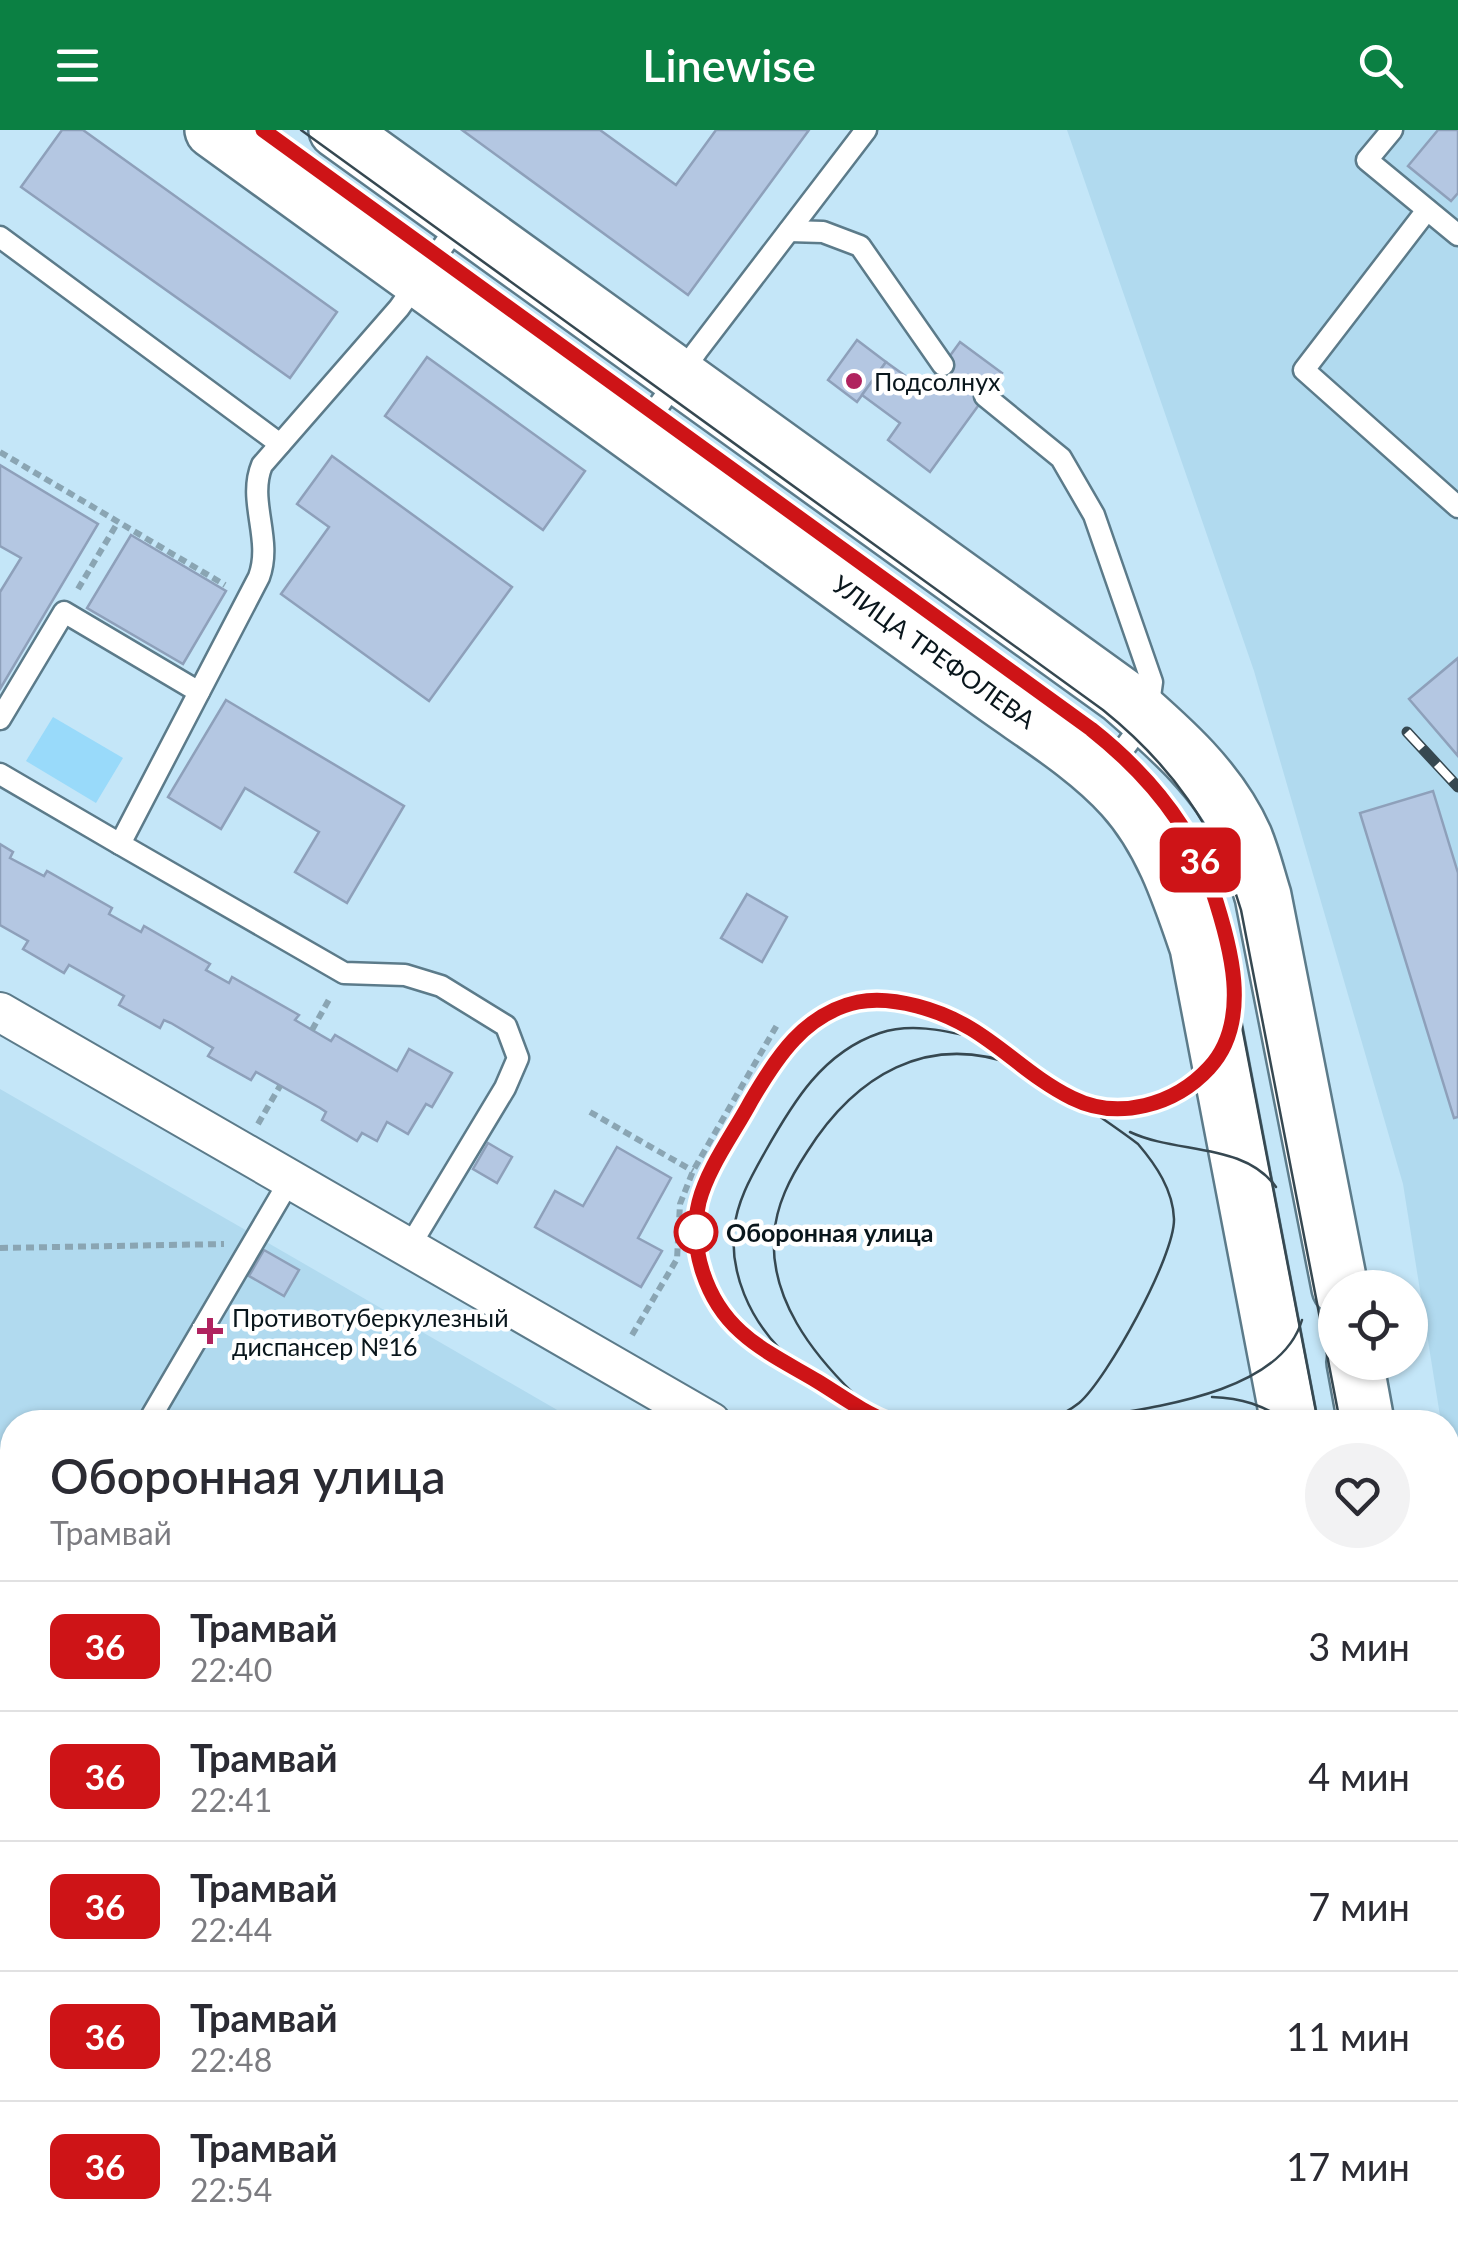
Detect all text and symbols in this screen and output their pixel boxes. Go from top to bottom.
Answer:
icon: menu [50,38,105,93]
text: Linewise [642,38,816,92]
icon: search [1353,38,1408,93]
place label: Подсолнух [874,366,1001,396]
marker: Подсолнух [843,370,865,392]
street label: УЛИЦА ТРЕФОЛЕВА [827,568,1041,734]
line badge: 36 [1155,828,1245,892]
text: 36 [1180,839,1220,881]
marker: Оборонная улица [675,1211,717,1253]
place label: Оборонная улица [726,1217,933,1247]
map controls [1318,1270,1428,1380]
button: locate [1318,1270,1428,1380]
place label: Противотуберкулезный диспансер №16 [232,1302,509,1361]
marker: Противотуберкулезный диспансер №16 [197,1318,223,1344]
button: heart [1305,1443,1410,1548]
text: Оборонная улица [50,1447,446,1504]
text: Трамвай [50,1513,172,1552]
text: Трамвай [190,1604,338,1650]
text: 3 мин [1308,1623,1410,1669]
text: 36 [85,1625,125,1667]
text: 22:40 [190,1650,272,1689]
text: Трамвай [190,1734,338,1780]
text: 4 мин [1308,1753,1410,1799]
text: 36 [85,1755,125,1797]
text: 22:41 [190,1780,272,1819]
text: Трамвай [190,1864,338,1910]
text: 7 мин [1308,1883,1410,1929]
text: 36 [85,1885,125,1927]
text: 22:44 [190,1910,272,1949]
text: Трамвай [190,1994,338,2040]
text: 11 мин [1286,2013,1410,2059]
text: 36 [85,2015,125,2057]
text: 22:48 [190,2040,272,2079]
text: Трамвай [190,2124,338,2170]
text: 17 мин [1286,2143,1410,2189]
text: 36 [85,2145,125,2187]
text: 22:54 [190,2170,272,2209]

